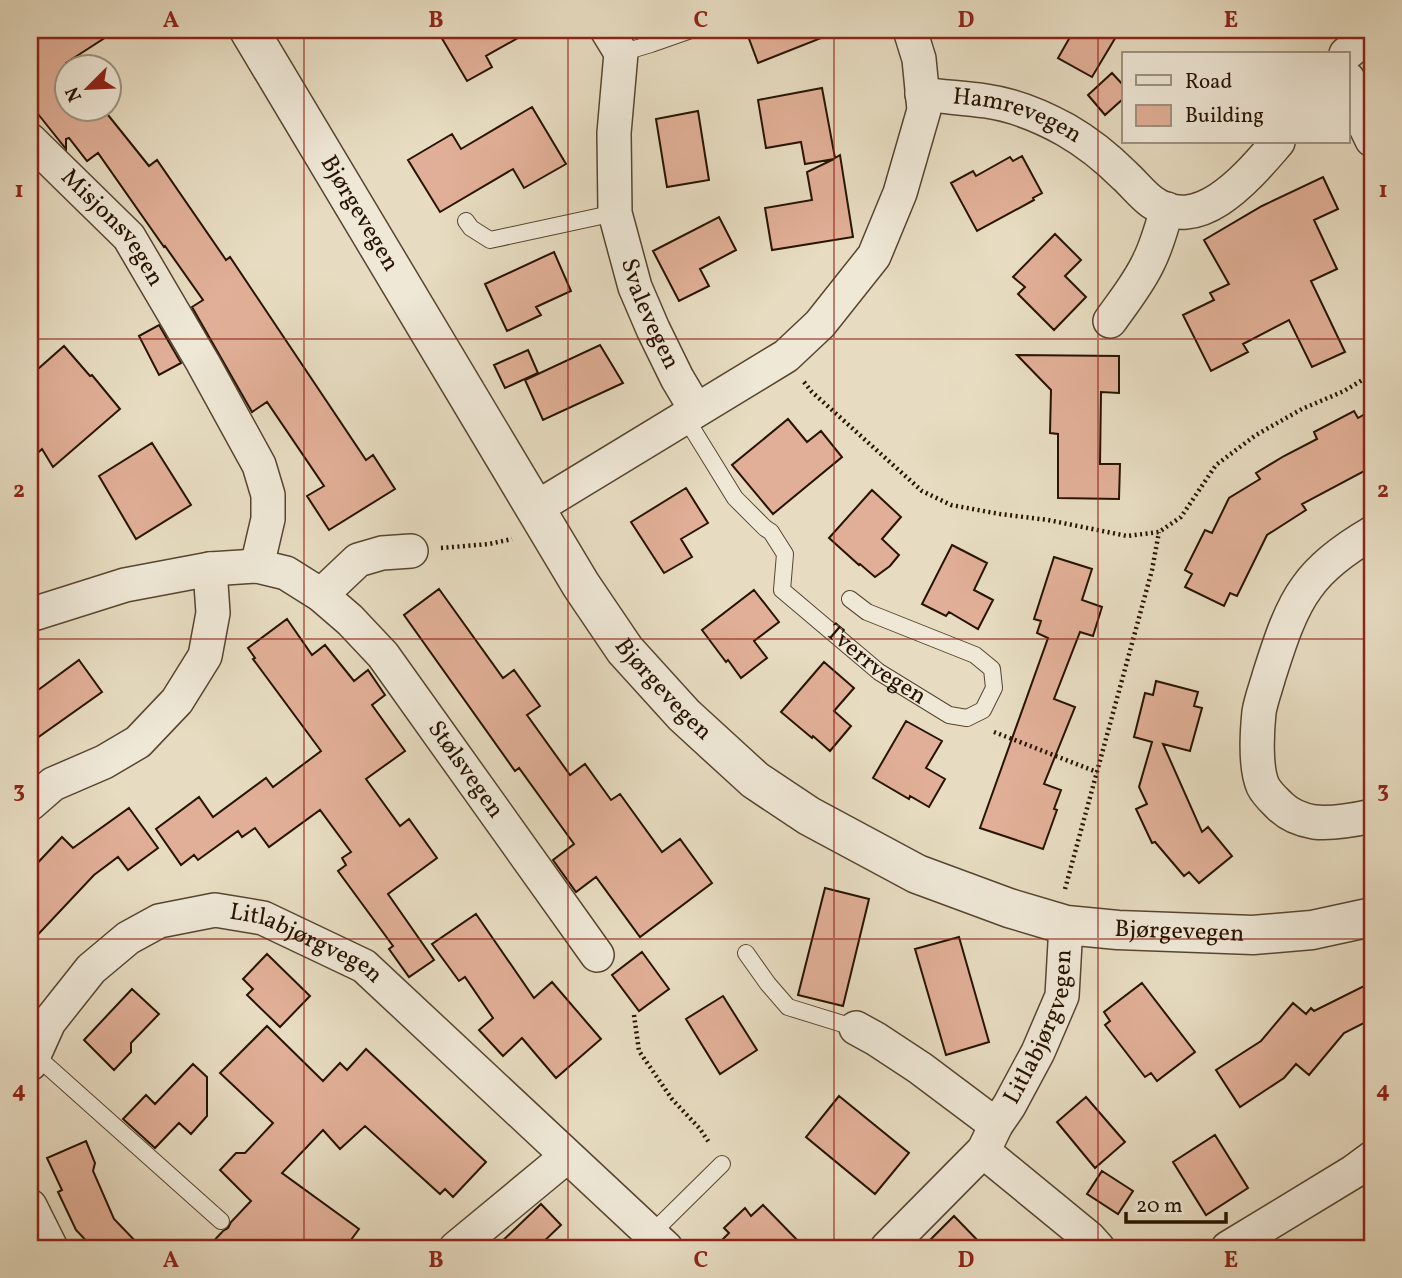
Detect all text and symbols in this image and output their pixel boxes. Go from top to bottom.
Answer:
text: A [163,5,179,37]
text: B [428,5,444,37]
text: C [694,5,708,37]
text: D [958,5,975,37]
text: E [1224,5,1238,37]
north arrow [52,52,122,122]
legend [1122,52,1350,144]
text: Road [1185,68,1232,97]
street label: Hamrevegen [951,80,1088,152]
text: N [60,82,89,106]
text: Building [1185,102,1264,131]
street label: Bjørgevegen [311,149,407,278]
street label: Misjonsvegen [53,162,172,293]
text: 1 [14,175,24,207]
text: 1 [1378,175,1388,207]
street label: Svalevegen [611,255,687,375]
text: 2 [13,475,25,507]
text: 2 [1377,475,1389,507]
street label: Tverrvegen [817,616,932,714]
street label: Bjørgevegen [605,632,719,749]
street label: Stølsvegen [418,714,512,826]
text: 3 [13,775,25,807]
text: 3 [1377,775,1389,807]
street label: Litlabjørgvegen [227,896,390,992]
street label: Bjørgevegen [1114,913,1245,952]
street label: Litlabjørgvegen [996,948,1082,1111]
text: 4 [12,1075,26,1107]
text: 4 [1376,1075,1390,1107]
scale bar [1126,1180,1225,1224]
text: 20 m [1136,1192,1182,1221]
text: A [163,1245,179,1277]
text: B [428,1245,444,1277]
text: C [694,1245,708,1277]
text: D [958,1245,975,1277]
text: E [1224,1245,1238,1277]

